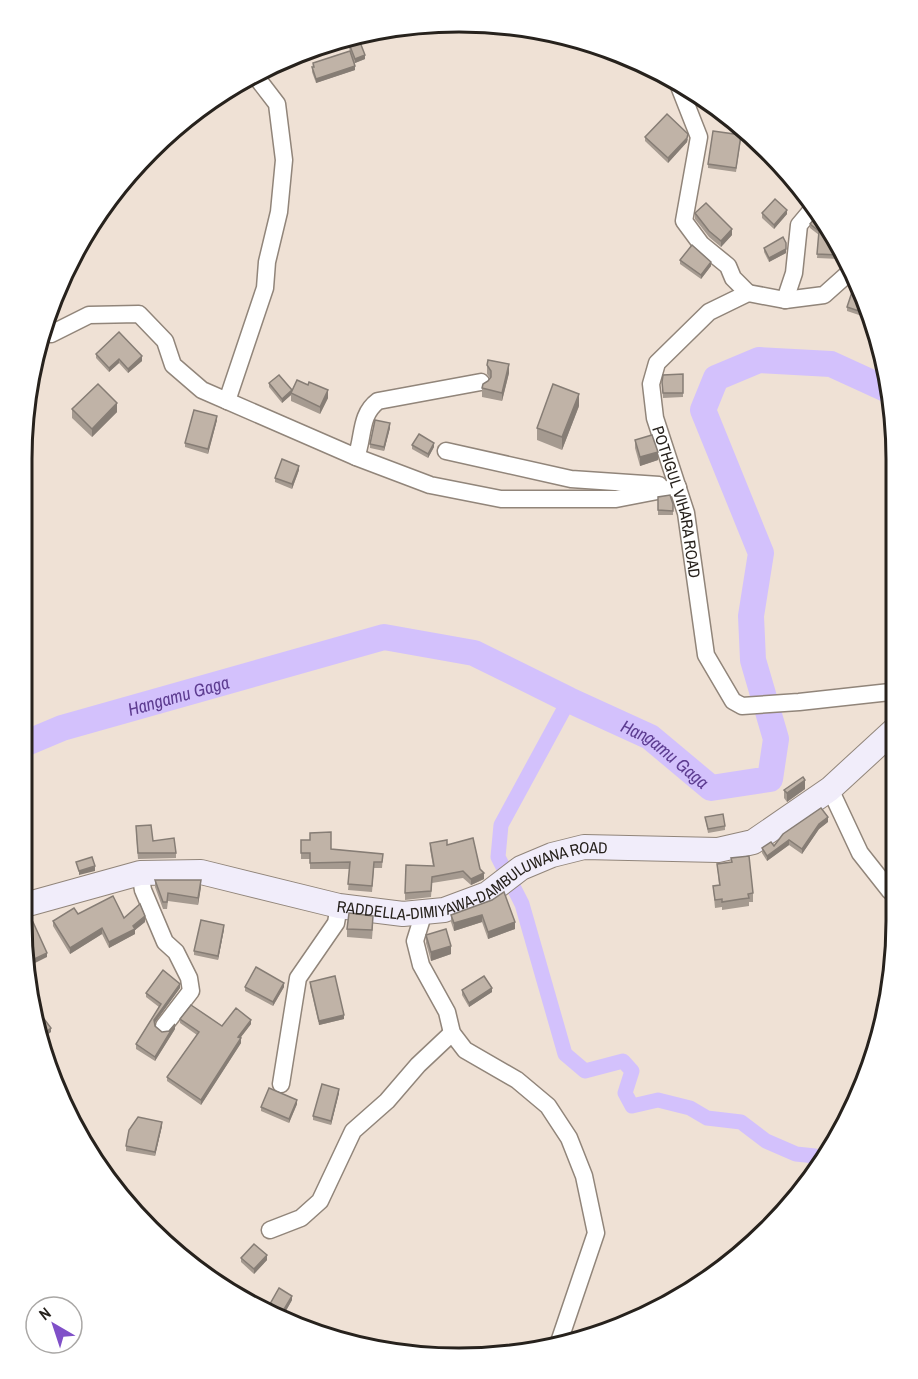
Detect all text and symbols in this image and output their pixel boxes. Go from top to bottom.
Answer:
street label: POTHGUL VIHARA ROAD [647,423,706,579]
water label: Hangamu Gaga [125,669,232,721]
water label: Hangamu Gaga [617,713,715,794]
street label: RADDELLA-DIMIYAWA-DAMBULUWANA ROAD [336,836,608,925]
north arrow [24,1295,84,1355]
text: N [34,1302,55,1325]

